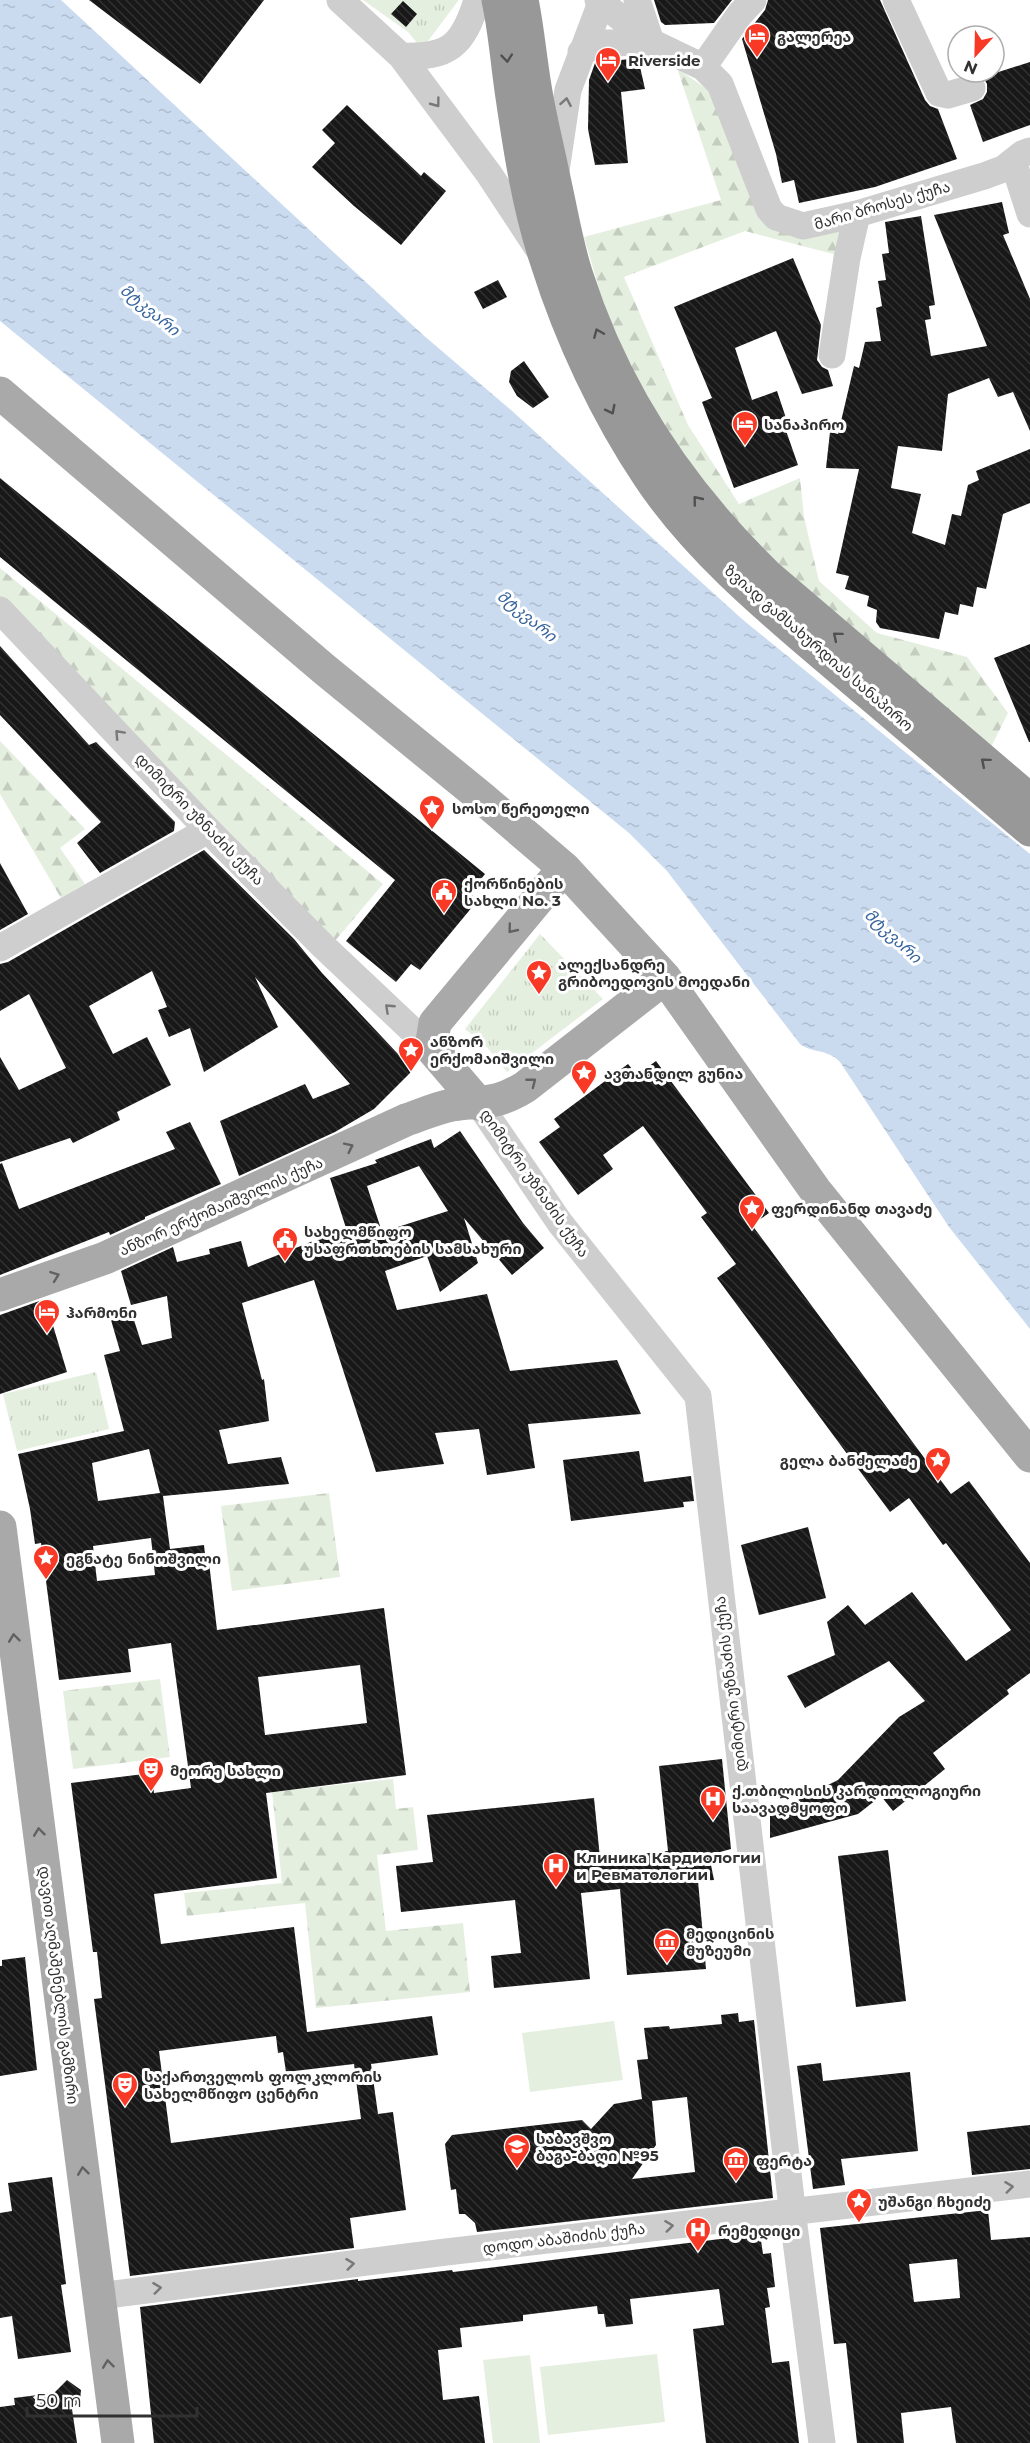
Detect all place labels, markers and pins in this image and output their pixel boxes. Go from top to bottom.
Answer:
hotel icon: გალერეა [742,21,772,59]
place label: გალერეა [777,27,851,46]
hotel icon: Riverside [593,45,623,83]
place label: Riverside [628,51,701,70]
hotel icon: სანაპირო [730,409,760,447]
place label: სანაპირო [764,415,844,434]
place icon: სოსო წერეთელი [417,793,447,831]
place label: სოსო წერეთელი [452,799,590,818]
place label: ქორწინების სახლი No. 3 [464,874,563,910]
public building icon: ქორწინების სახლი No. 3 [429,877,459,915]
place label: ალექსანდრე გრიბოედოვის მოედანი [558,955,750,991]
place icon: ალექსანდრე გრიბოედოვის მოედანი [524,958,554,996]
place label: ანზორ ერქომაიშვილი [430,1032,554,1068]
place icon: ანზორ ერქომაიშვილი [396,1035,426,1073]
place icon: ავთანდილ გუნია [569,1058,599,1096]
place label: ავთანდილ გუნია [604,1064,743,1083]
place icon: ფერდინანდ თავაძე [737,1193,767,1231]
place label: ფერდინანდ თავაძე [771,1199,932,1218]
place label: სახელმწიფო უსაფრთხოების სამსახური [304,1222,521,1258]
public building icon: სახელმწიფო უსაფრთხოების სამსახური [270,1225,300,1263]
hotel icon: ჰარმონი [32,1297,62,1335]
place label: ჰარმონი [66,1303,137,1322]
place icon: გელა ბანძელაძე [923,1445,953,1483]
place label: გელა ბანძელაძე [780,1451,918,1470]
place icon: ეგნატე ნინოშვილი [31,1543,61,1581]
place label: ეგნატე ნინოშვილი [66,1549,221,1568]
theatre icon: მეორე სახლი [136,1755,166,1793]
place label: მეორე სახლი [170,1761,281,1780]
place label: ქ.თბილისის კარდიოლოგიური საავადმყოფო [732,1781,981,1817]
hospital icon: ქ.თბილისის კარდიოლოგიური საავადმყოფო [698,1784,728,1822]
place label: Клиника Кардиологии и Ревматологии [576,1848,761,1884]
hospital icon: Клиника Кардиологии и Ревматологии [541,1851,571,1889]
place label: მედიცინის მუზეუმი [686,1924,774,1960]
museum icon: მედიცინის მუზეუმი [652,1927,682,1965]
place label: საქართველოს ფოლკლორის სახელმწიფო ცენტრი [144,2067,382,2103]
theatre icon: საქართველოს ფოლკლორის სახელმწიფო ცენტრი [110,2070,140,2108]
place label: საბავშვო ბაგა-ბაღი №95 [536,2129,659,2165]
school or university icon: საბავშვო ბაგა-ბაღი №95 [502,2132,532,2170]
museum icon: ფერტა [721,2145,751,2183]
place label: ფერტა [756,2151,812,2170]
place icon: უშანგი ჩხეიძე [844,2186,874,2224]
place label: უშანგი ჩხეიძე [878,2192,992,2211]
hospital icon: რემედიცი [683,2215,713,2253]
place label: რემედიცი [718,2221,800,2240]

